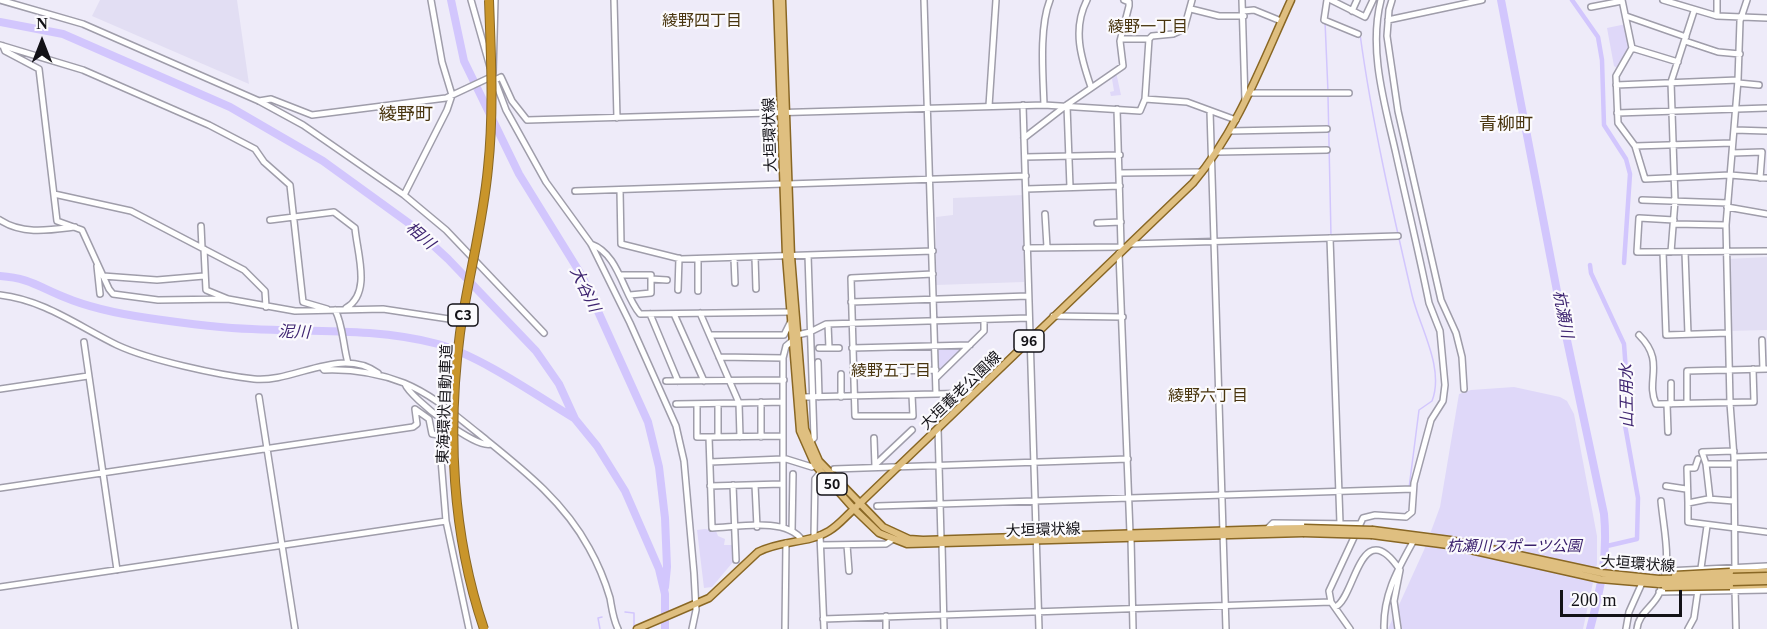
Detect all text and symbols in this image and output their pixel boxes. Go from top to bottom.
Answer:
district label: 綾野四丁目 [662,10,742,30]
north arrow [12,12,72,72]
text: N [36,15,48,32]
district label: 綾野一丁目 [1108,16,1188,36]
street label: 大垣環状線 [759,97,779,173]
district label: 綾野町 [379,102,433,124]
district label: 青柳町 [1479,112,1533,134]
water label: 相川 [403,217,439,253]
water label: 大谷川 [567,263,605,315]
water label: 杭瀬川 [1550,289,1578,339]
road number: C3 [448,304,478,326]
water label: 泥川 [278,321,310,341]
road number: 96 [1014,330,1044,352]
street label: 東海環状自動車道 [433,344,455,464]
street label: 大垣養老公園線 [916,347,1004,433]
district label: 綾野五丁目 [851,360,931,380]
water label: 山王用水 [1616,364,1636,428]
district label: 綾野六丁目 [1168,385,1248,405]
road number: 50 [817,473,847,495]
street label: 大垣環状線 [1005,519,1081,539]
park label: 杭瀬川スポーツ公園 [1447,536,1581,554]
street label: 大垣環状線 [1600,551,1676,575]
scale bar [1563,578,1684,616]
text: 200 m [1571,590,1617,610]

